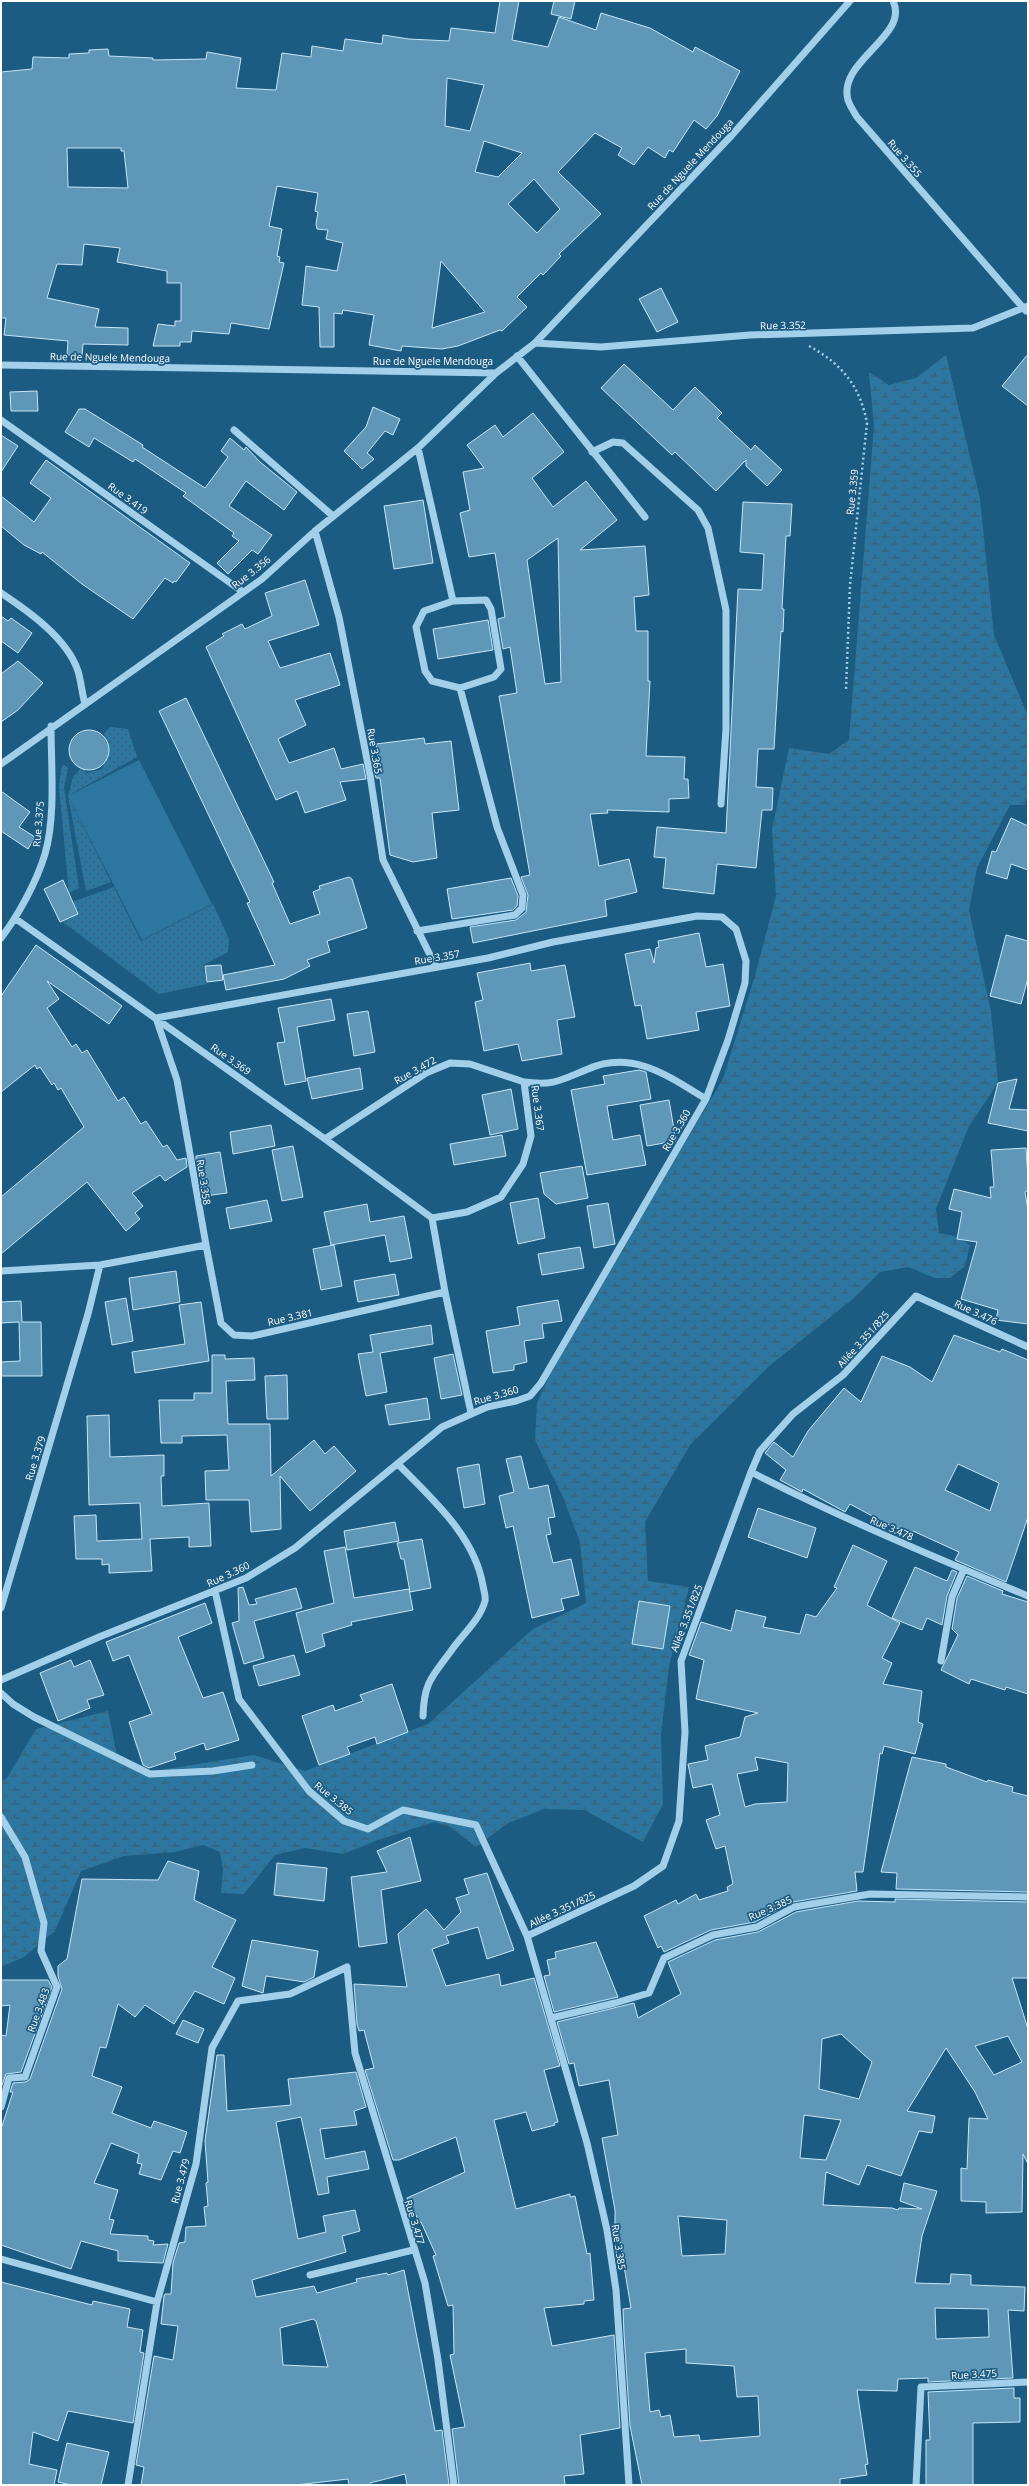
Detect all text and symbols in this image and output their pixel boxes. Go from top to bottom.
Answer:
street label: Rue de Nguele Mendouga [644,115,736,213]
street label: Rue 3.355 [885,136,926,180]
street label: Rue 3.352 [760,318,806,332]
street label: Rue de Nguele Mendouga [50,349,170,365]
street label: Rue de Nguele Mendouga [373,354,493,368]
street label: Rue 3.359 [843,468,861,516]
street label: Rue 3.419 [105,479,151,517]
street label: Rue 3.356 [229,552,274,592]
street label: Rue 3.365 [364,727,386,775]
street label: Rue 3.375 [29,800,47,848]
street label: Rue 3.357 [413,946,461,968]
street label: Rue 3.369 [208,1040,254,1078]
street label: Rue 3.472 [391,1053,439,1087]
street label: Rue 3.367 [528,1084,548,1132]
street label: Rue 3.360 [658,1106,694,1153]
street label: Rue 3.358 [193,1158,215,1206]
street label: Rue 3.476 [952,1296,1000,1328]
street label: Rue 3.381 [266,1305,314,1329]
street label: Allée 3.351/825 [834,1308,892,1370]
street label: Rue 3.360 [472,1382,520,1408]
street label: Rue 3.379 [22,1434,49,1482]
street label: Rue 3.478 [868,1513,916,1544]
street label: Rue 3.360 [204,1558,252,1590]
street label: Allée 3.351/825 [667,1582,705,1654]
street label: Rue 3.385 [312,1778,357,1818]
street label: Allée 3.351/825 [527,1887,598,1930]
street label: Rue 3.385 [746,1892,794,1924]
street label: Rue 3.483 [24,1986,53,2034]
street label: Rue 3.479 [167,2157,193,2205]
street label: Rue 3.477 [402,2198,429,2246]
street label: Rue 3.385 [608,2223,630,2271]
street label: Rue 3.475 [951,2366,998,2382]

